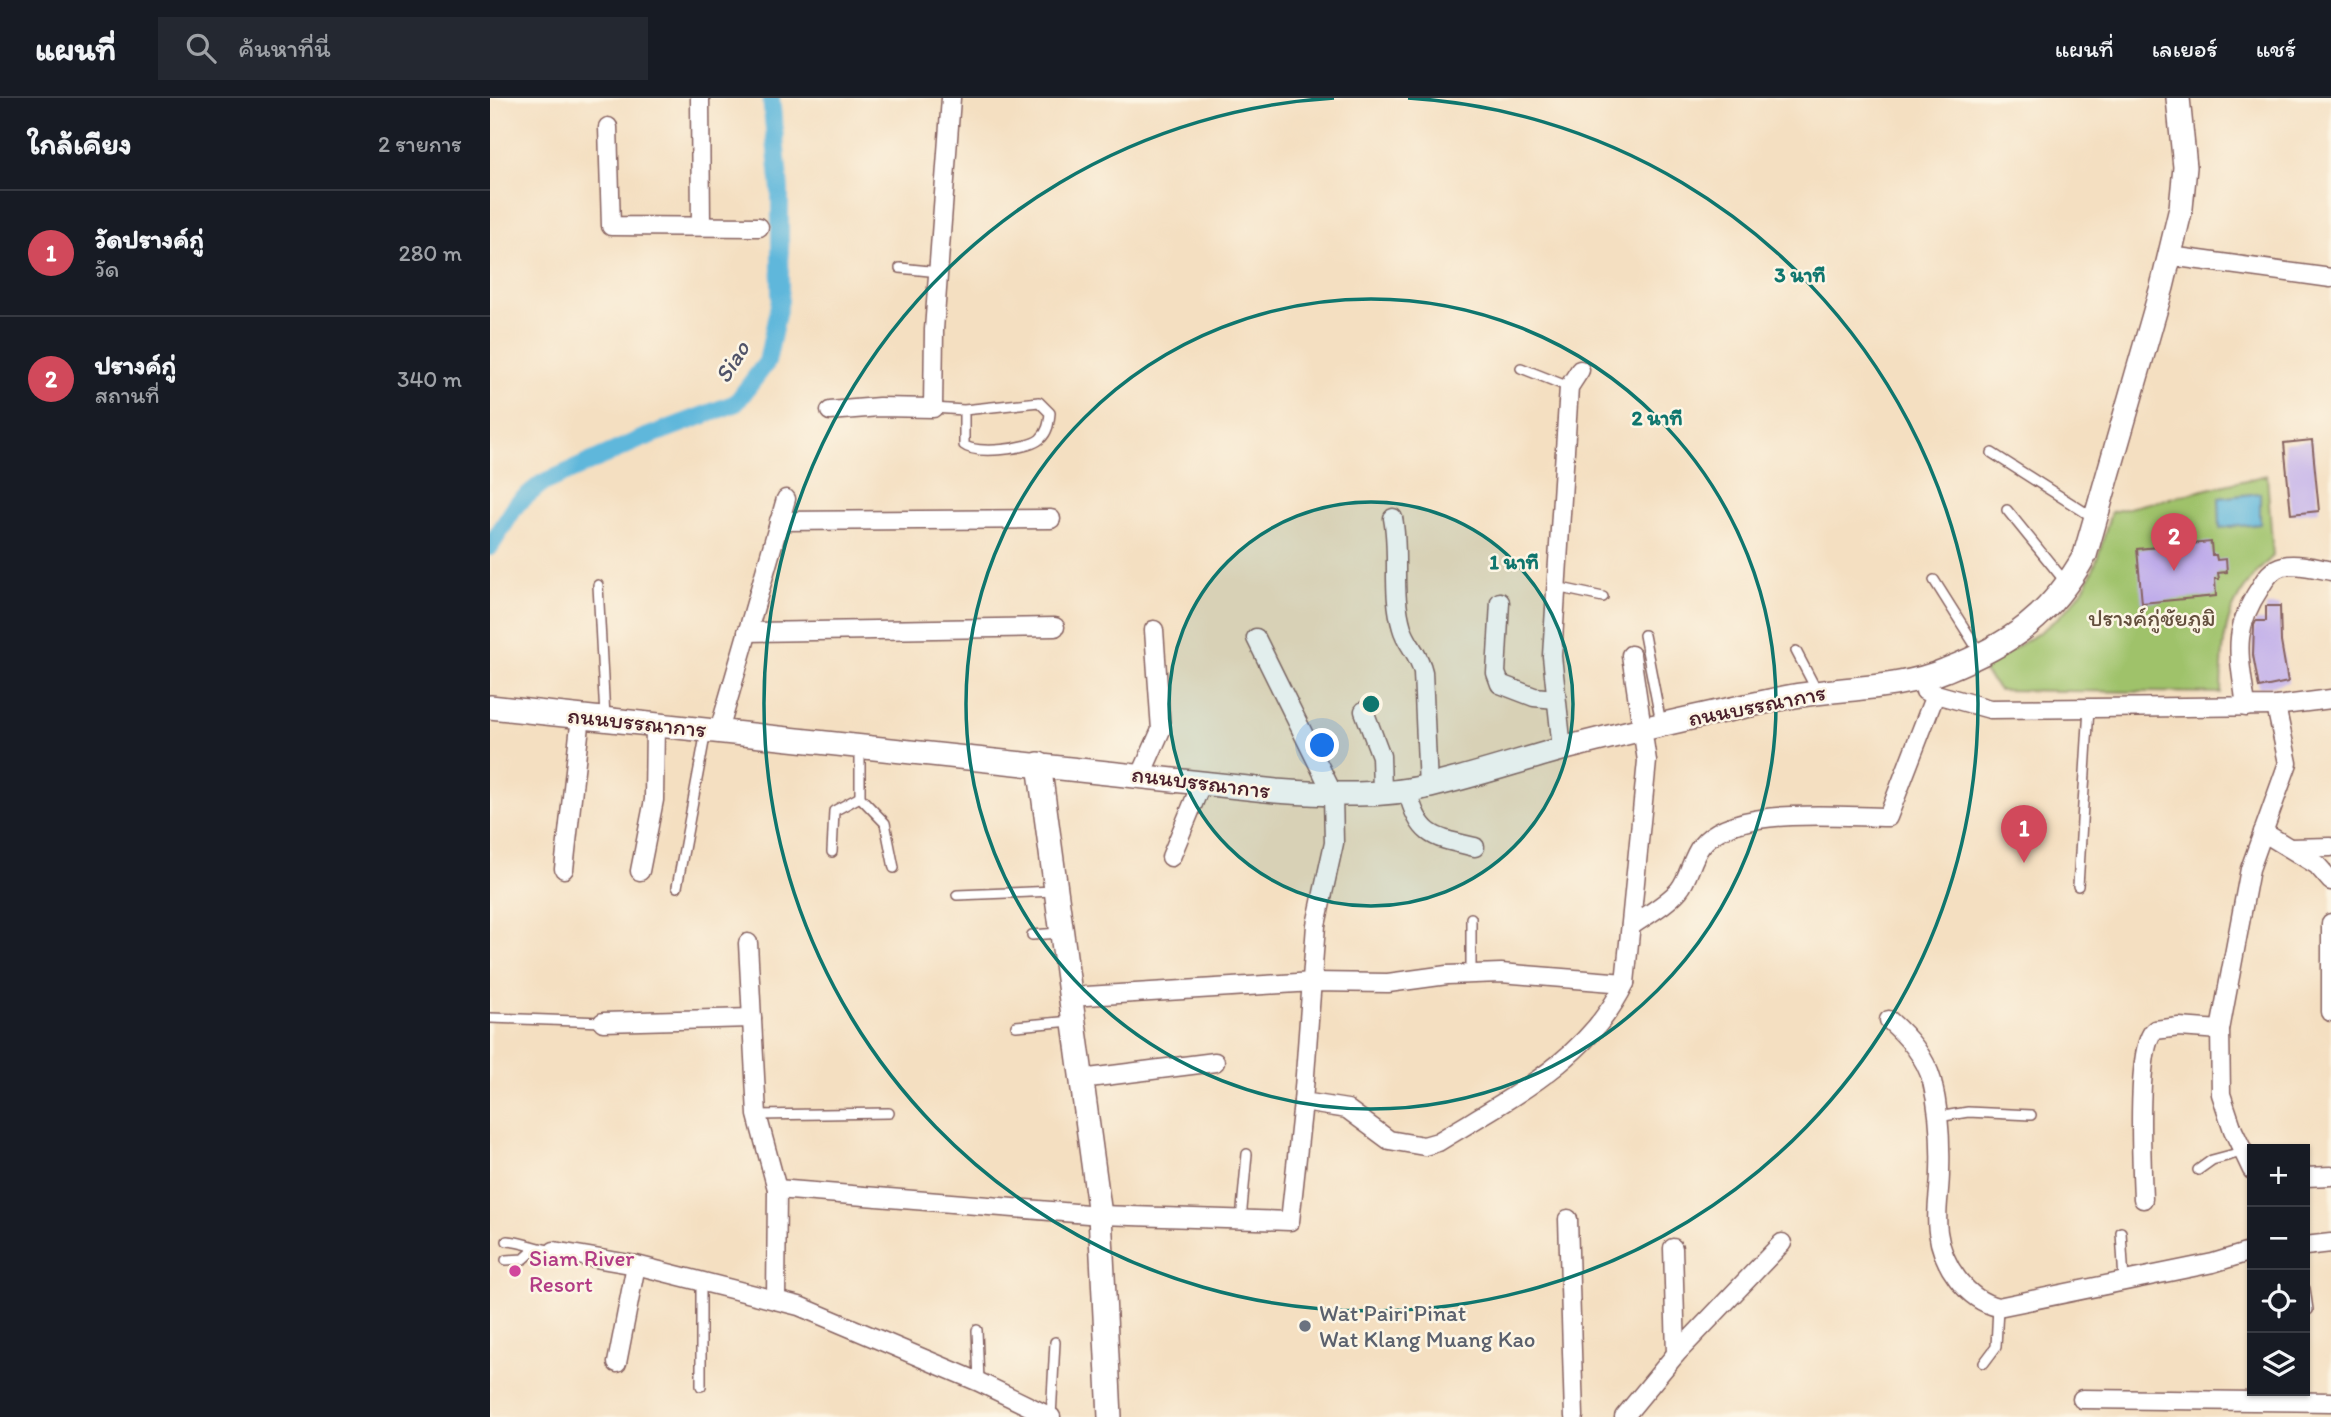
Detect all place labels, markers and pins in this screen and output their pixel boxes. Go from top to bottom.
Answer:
pin: 2 [2151,513,2197,571]
centre of rings [1359,692,1383,716]
pin: 1 [2001,805,2047,863]
place label: Siam River Resort [529,1244,635,1298]
marker: Siam River Resort [507,1263,523,1279]
place label: Wat Pairi Pinat Wat Klang Muang Kao [1319,1299,1535,1353]
marker: Wat Pairi Pinat Wat Klang Muang Kao [1297,1318,1313,1334]

